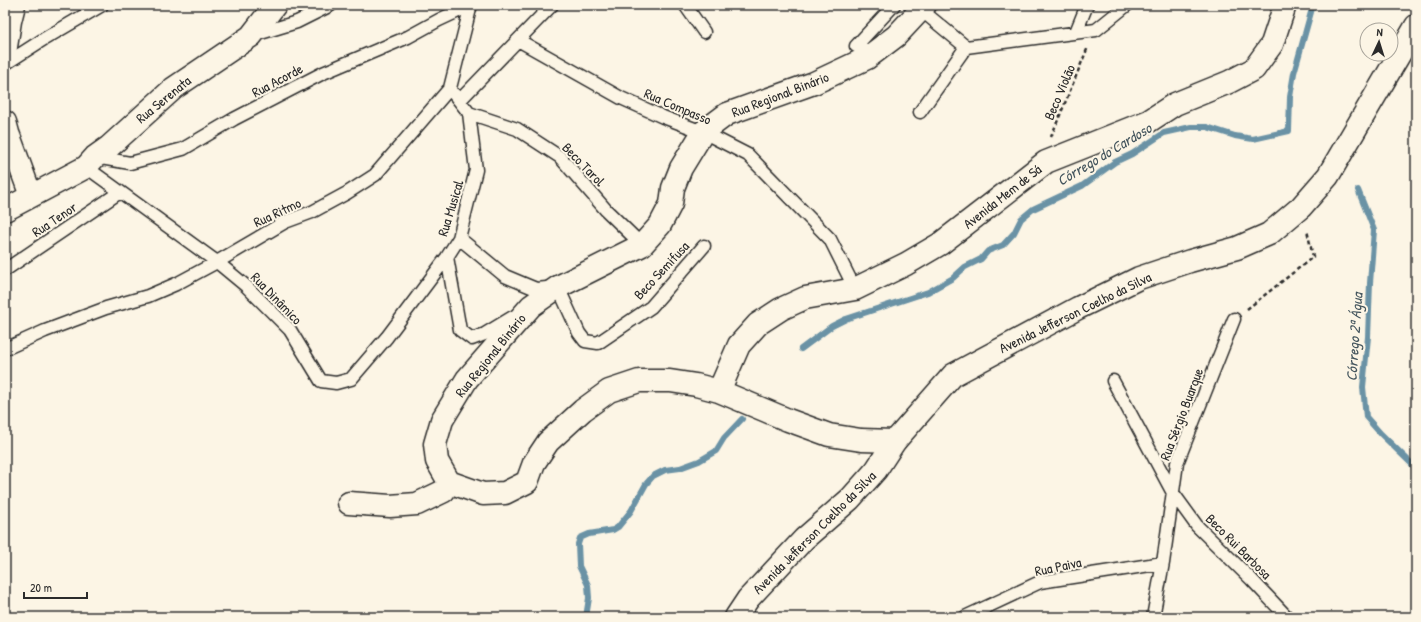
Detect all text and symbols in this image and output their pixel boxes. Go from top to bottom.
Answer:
north arrow [1359,22,1399,62]
text: N [1376,25,1383,39]
street label: Rua Acorde [248,59,306,101]
street label: Beco Violão [1039,61,1079,123]
street label: Rua Regional Binário [729,67,832,122]
street label: Rua Serenata [131,71,195,127]
street label: Rua Compasso [641,83,715,130]
water label: Córrego do Cardoso [1053,117,1156,191]
street label: Beco Tarol [558,138,610,190]
street label: Avenida Mem de Sá [959,159,1045,233]
street label: Rua Musical [432,177,468,238]
street label: Rua Ritmo [250,193,304,231]
street label: Rua Tenor [28,197,81,241]
street label: Beco Semifusa [629,236,693,303]
street label: Avenida Jefferson Coelho da Silva [996,267,1155,357]
street label: Rua Dinâmico [247,268,307,329]
water label: Córrego 2ª Água [1340,290,1368,382]
street label: Rua Regional Binário [450,309,531,401]
street label: Rua Sérgio Buarque [1155,365,1208,463]
street label: Avenida Jefferson Coelho da Silva [748,466,880,598]
street label: Beco Rui Barbosa [1202,509,1276,583]
street label: Rua Paiva [1033,552,1084,580]
scale bar [24,574,87,600]
text: 20 m [30,579,52,596]

